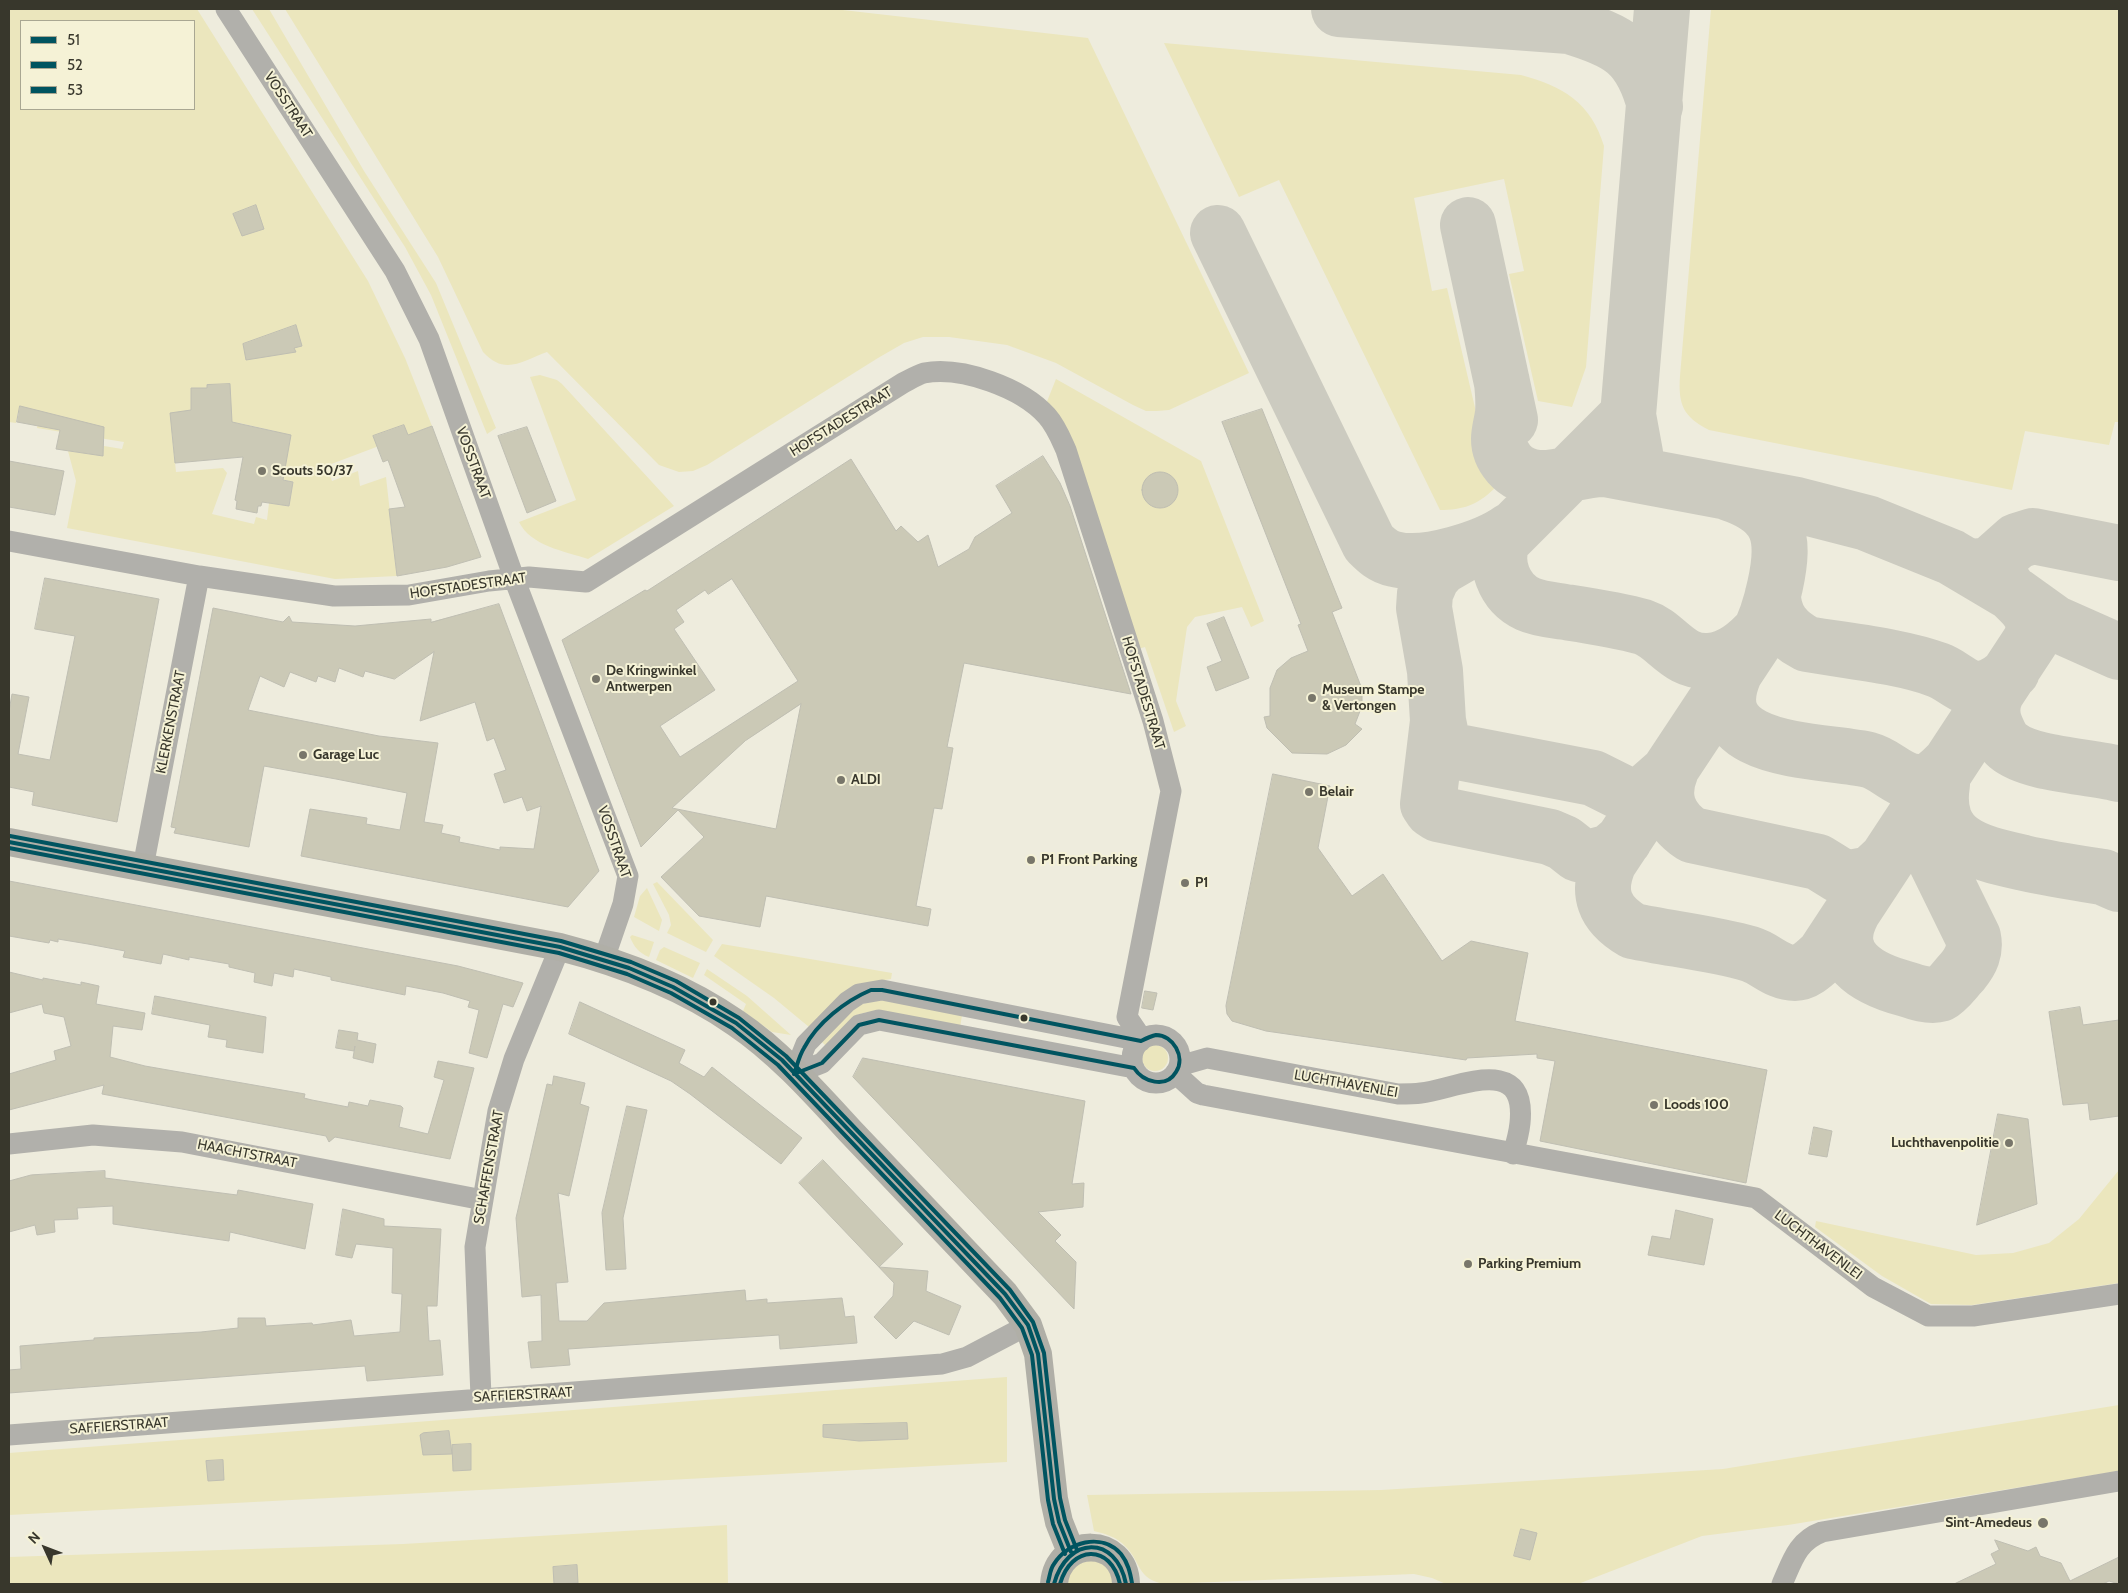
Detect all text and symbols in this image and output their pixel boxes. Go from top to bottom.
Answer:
legend [20,20,195,110]
text: 51 [67,31,80,49]
text: 52 [67,56,83,74]
street label: VOSSTRAAT [260,69,316,141]
text: 53 [67,81,83,99]
street label: HOFSTADESTRAAT [787,384,895,460]
street label: VOSSTRAAT [452,425,494,501]
place label: Scouts 50/37 [272,463,353,479]
marker: Scouts 50/37 [256,465,268,477]
street label: HOFSTADESTRAAT [409,570,527,602]
street label: HOFSTADESTRAAT [1118,634,1168,752]
place label: De Kringwinkel Antwerpen [606,663,696,696]
street label: KLERKENSTRAAT [153,669,189,775]
marker: De Kringwinkel Antwerpen [590,673,602,685]
place label: Museum Stampe & Vertongen [1322,682,1425,714]
marker: Museum Stampe & Vertongen [1306,692,1318,704]
place label: Garage Luc [313,747,379,763]
marker: Garage Luc [297,749,309,761]
place label: ALDI [851,772,881,788]
marker: ALDI [835,774,847,786]
place label: Belair [1319,784,1354,800]
marker: Belair [1303,786,1315,798]
street label: VOSSTRAAT [594,804,634,880]
place label: P1 Front Parking [1041,852,1137,868]
marker: P1 Front Parking [1025,854,1037,866]
place label: P1 [1195,875,1209,891]
marker: P1 [1179,877,1191,889]
unlabelled marker [708,997,718,1007]
unlabelled marker [1019,1013,1029,1023]
street label: LUCHTHAVENLEI [1293,1067,1399,1101]
place label: Loods 100 [1664,1097,1729,1113]
marker: Loods 100 [1648,1099,1660,1111]
street label: SCHAFFENSTRAAT [471,1109,507,1225]
place label: Luchthavenpolitie [1891,1135,1999,1151]
street label: HAACHTSTRAAT [196,1136,298,1172]
marker: Luchthavenpolitie [2003,1137,2015,1149]
street label: LUCHTHAVENLEI [1771,1207,1865,1283]
place label: Parking Premium [1478,1256,1581,1272]
marker: Parking Premium [1462,1258,1474,1270]
street label: SAFFIERSTRAAT [473,1384,573,1406]
street label: SAFFIERSTRAAT [69,1414,169,1438]
place label: Sint-Amedeus [1945,1515,2032,1531]
marker: Sint-Amedeus [2036,1516,2050,1530]
north arrow [20,1523,70,1573]
text: N [24,1528,44,1548]

